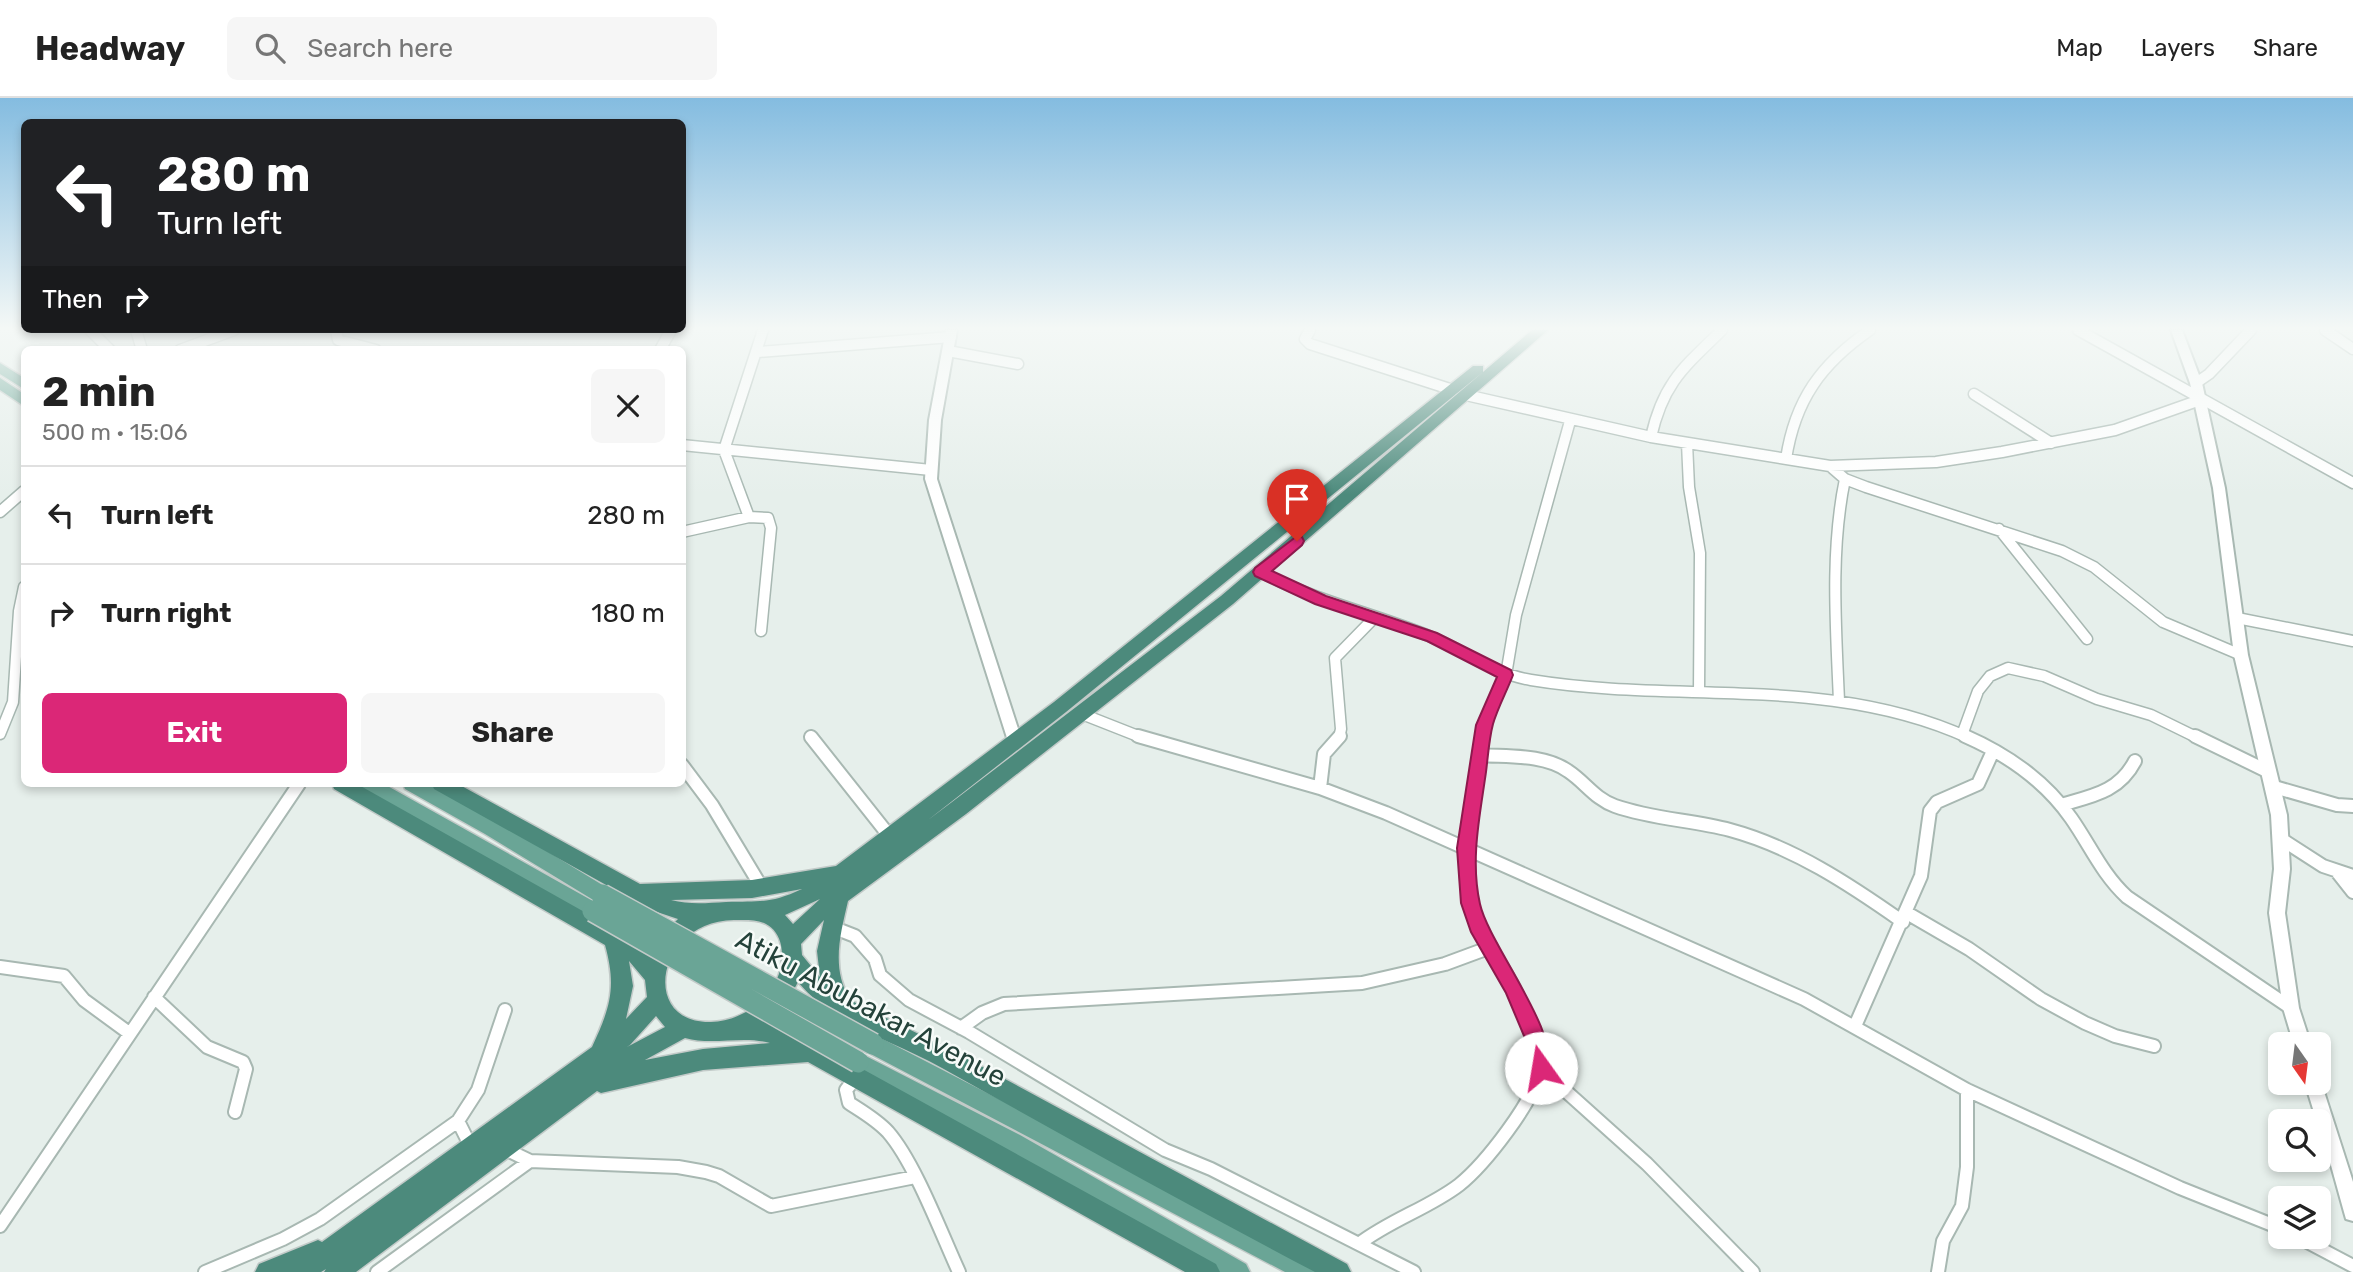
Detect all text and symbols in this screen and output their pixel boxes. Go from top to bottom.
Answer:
search box [227,17,717,80]
text: Headway [35,29,185,68]
icon: search [251,29,289,67]
text: Search here [307,33,453,64]
text: Map [2056,34,2103,62]
text: Layers [2141,34,2215,62]
text: Share [2253,34,2318,62]
text: 280 m [157,145,311,203]
icon: left [42,147,133,238]
text: Turn left [157,204,282,242]
icon: right [117,280,155,318]
text: Then [42,284,103,315]
text: 2 min [42,367,156,417]
button: close [591,369,665,443]
text: 500 m · 15:06 [42,418,188,446]
pin [1267,469,1327,541]
icon: arrive [1278,480,1316,518]
icon: left [42,496,80,534]
text: Turn left [101,500,213,531]
text: 280 m [587,500,665,531]
icon: right [42,594,80,632]
text: Turn right [101,598,231,629]
text: 180 m [591,598,665,629]
button: Exit [42,693,347,773]
button: Share [361,693,665,773]
street label: Atiku Abubakar Avenue [730,923,1012,1093]
position arrow [1504,1031,1578,1105]
north arrow [2268,1032,2331,1096]
map controls [2268,1032,2331,1249]
button: search [2268,1109,2331,1172]
button: layers [2268,1186,2331,1249]

